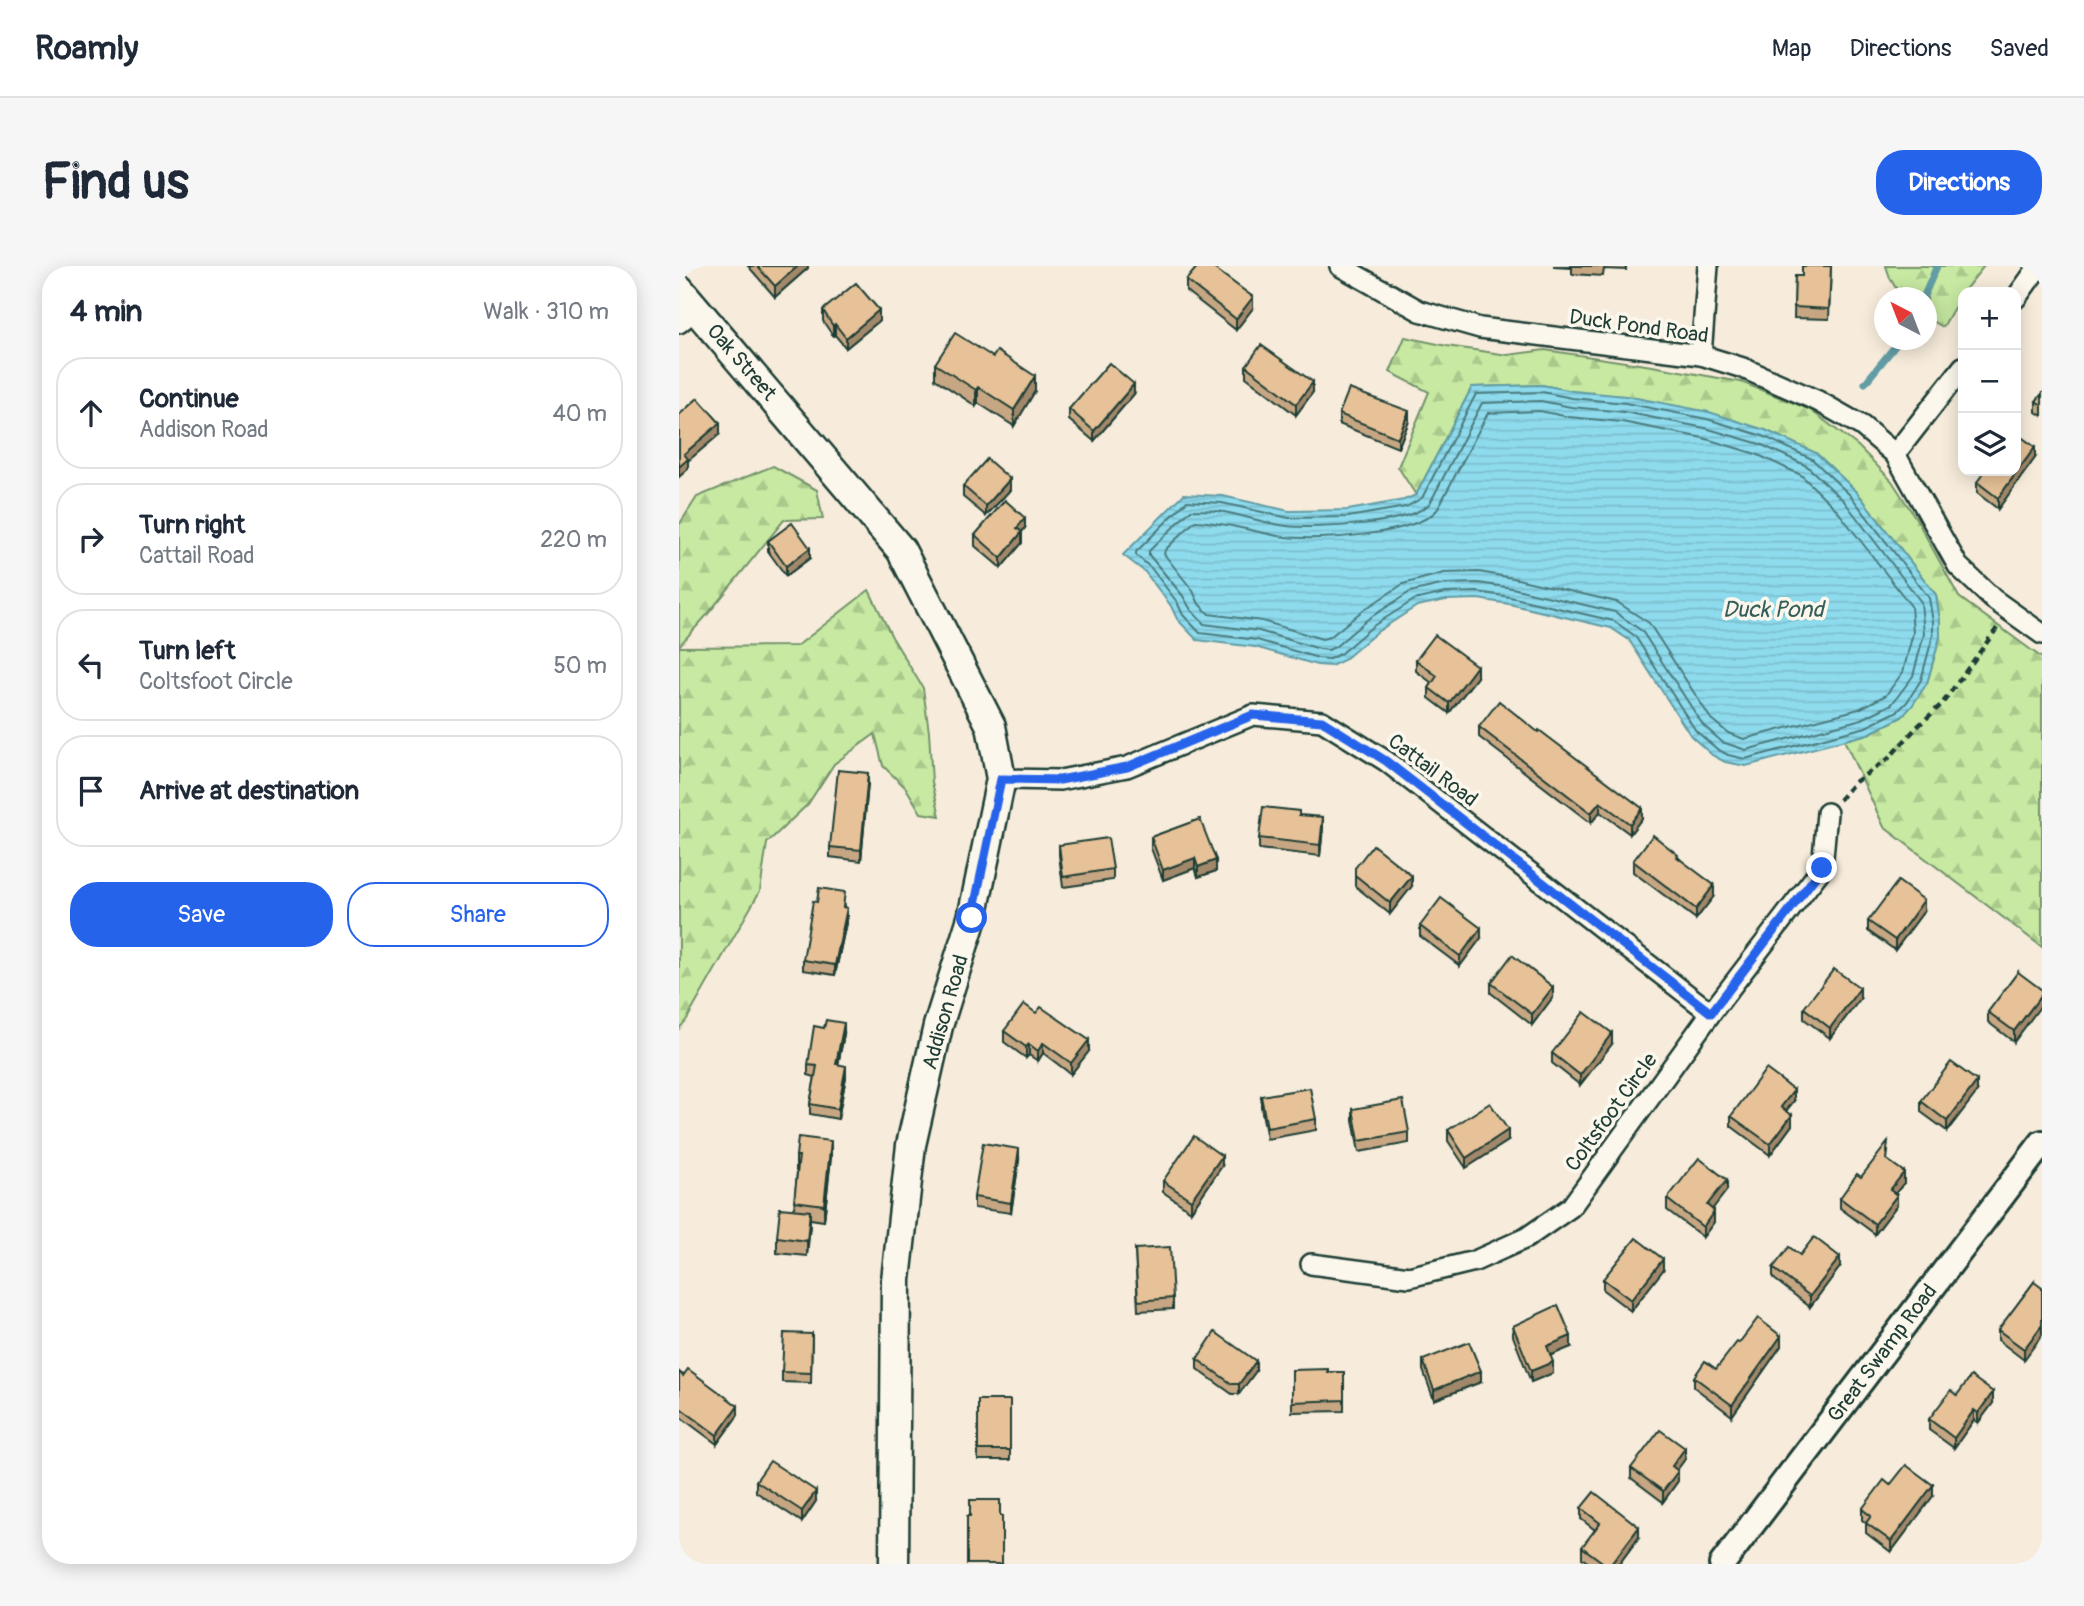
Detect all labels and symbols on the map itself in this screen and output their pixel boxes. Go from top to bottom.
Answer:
north arrow [1874,287,1937,350]
street label: Duck Pond Road [1568,303,1710,350]
street label: Oak Street [701,318,783,407]
water label: Duck Pond [1723,595,1826,624]
street label: Cattail Road [1382,728,1483,813]
route end [1806,852,1837,883]
route start [956,902,987,933]
street label: Addison Road [916,952,975,1073]
street label: Coltsfoot Circle [1559,1047,1664,1177]
street label: Great Swamp Road [1822,1279,1943,1428]

